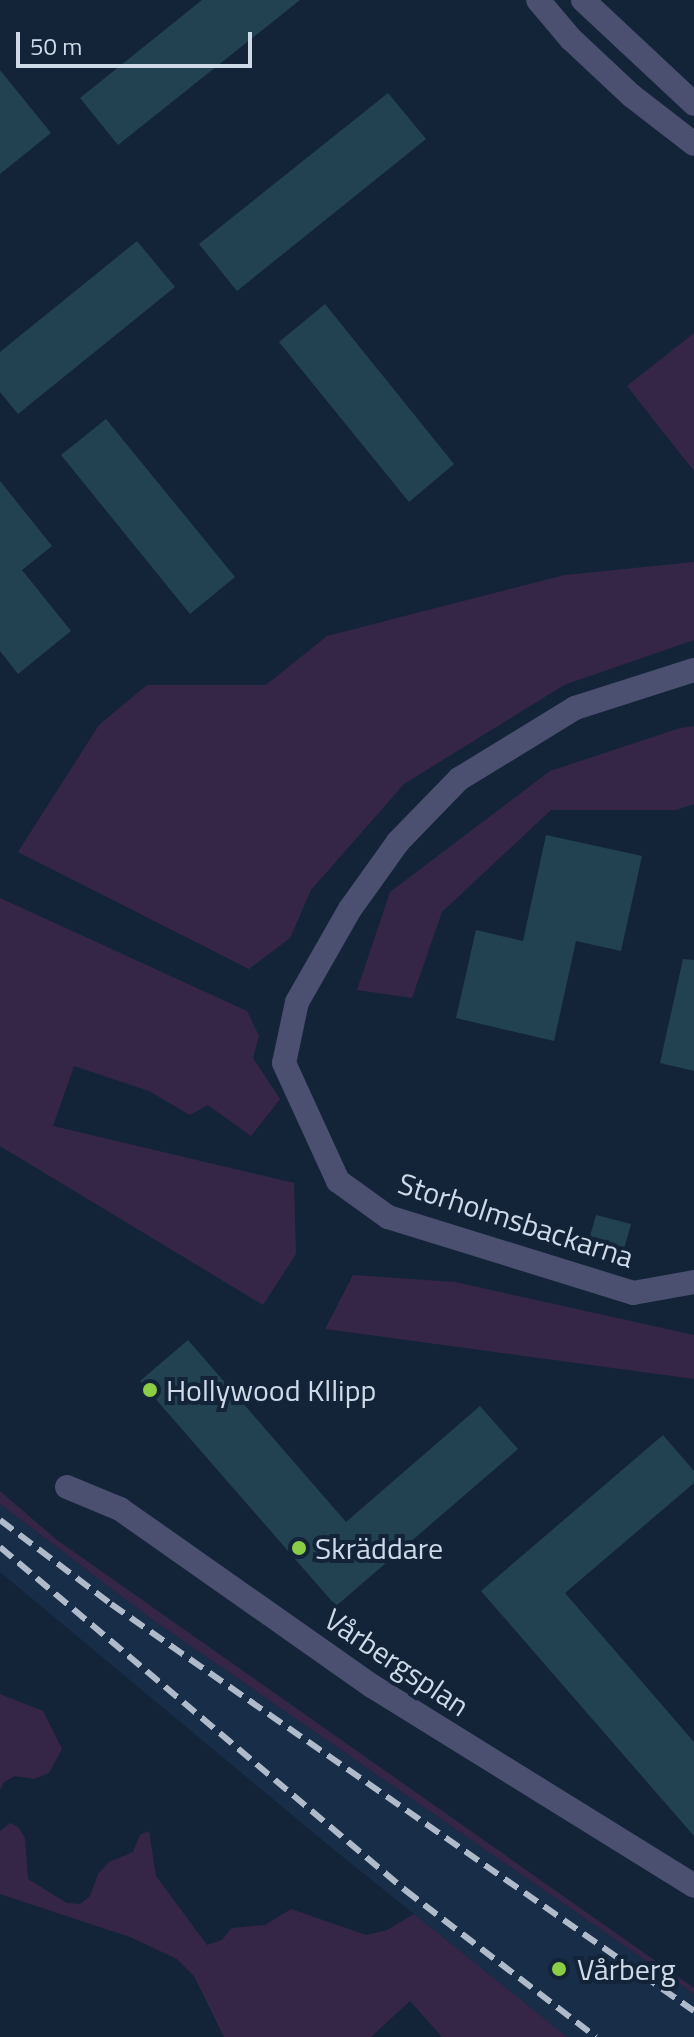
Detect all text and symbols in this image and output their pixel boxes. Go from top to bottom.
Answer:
scale bar [20,16,256,66]
text: 50 m [30,28,82,64]
street label: Storholmsbackarna [394,1165,638,1275]
place label: Hollywood Kllipp [166,1372,376,1408]
marker: Hollywood Kllipp [141,1381,159,1399]
place label: Skräddare [315,1530,443,1566]
marker: Skräddare [290,1539,308,1557]
street label: Vårbergsplan [318,1601,476,1723]
place label: Vårberg [577,1951,676,1987]
marker: Vårberg [548,1958,570,1980]

